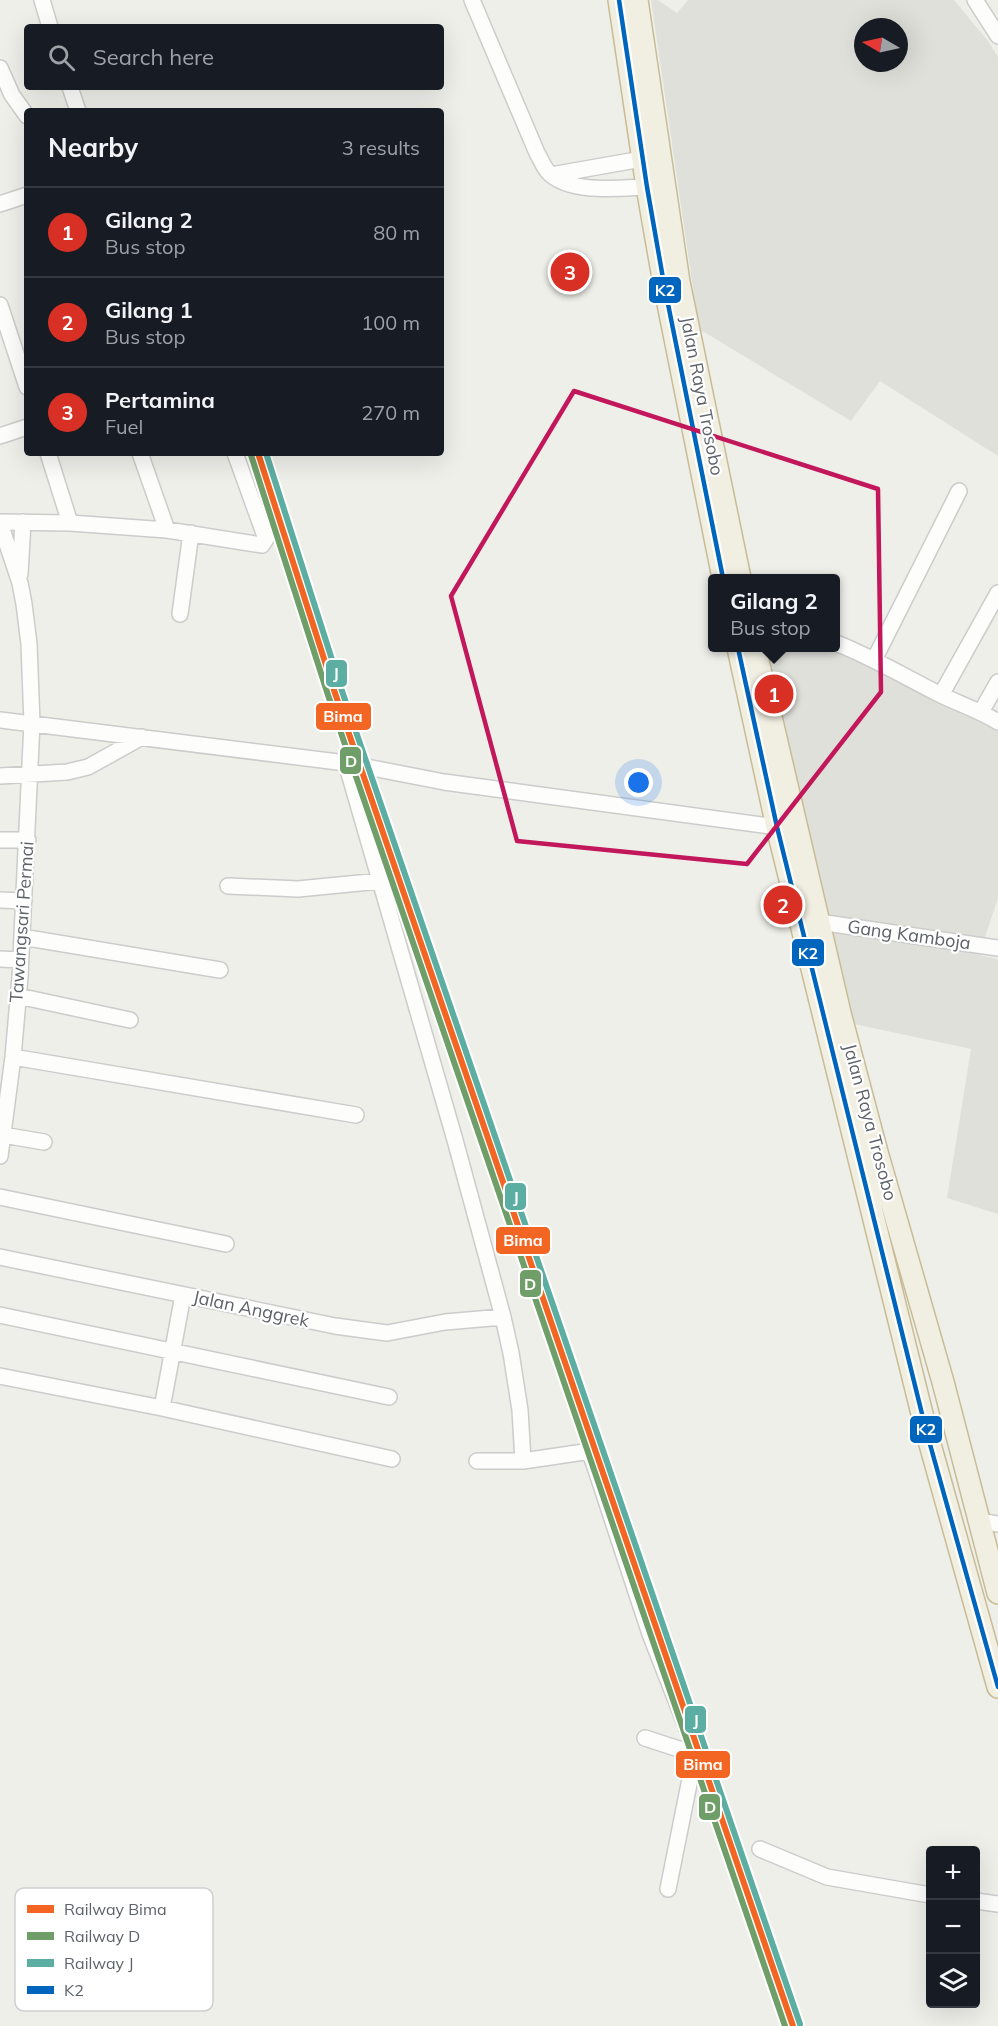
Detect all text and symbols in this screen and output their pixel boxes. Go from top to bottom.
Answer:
north arrow [854,18,908,72]
search box [24,24,444,90]
icon: search [45,41,78,74]
text: Search here [93,43,214,71]
text: Nearby [48,131,138,164]
text: 3 results [342,135,420,160]
text: Gilang 2 [105,206,193,234]
text: 1 [62,220,74,245]
text: 80 m [373,220,420,245]
text: Bus stop [105,234,185,259]
pin: 3 [550,250,590,294]
line badge: K2 [648,276,682,304]
text: K2 [655,280,675,300]
text: Gilang 1 [105,296,193,324]
text: 2 [62,310,74,335]
text: 100 m [361,310,420,335]
street label: Jalan Raya Trosobo [676,314,729,477]
text: Bus stop [105,324,185,349]
text: Pertamina [105,386,215,414]
text: 3 [62,400,74,425]
text: 270 m [361,400,420,425]
text: Fuel [105,414,143,439]
popup [708,574,840,652]
text: Gilang 2 [730,587,818,615]
text: Bus stop [730,615,811,640]
line badge: J [325,659,348,688]
text: J [333,663,339,683]
pin: 1 [754,672,794,716]
line badge: Bima [315,702,372,731]
text: Bima [323,706,363,726]
line badge: D [339,746,362,775]
text: D [345,751,357,771]
your location [624,768,653,797]
street label: Tawangsari Permai [4,841,39,1003]
pin: 2 [764,882,802,928]
street label: Gang Kamboja [846,914,972,955]
line badge: K2 [791,938,825,967]
text: K2 [798,943,818,963]
street label: Jalan Raya Trosobo [838,1041,902,1203]
line badge: J [504,1182,527,1211]
text: J [513,1187,519,1207]
line badge: Bima [495,1226,551,1255]
text: Bima [503,1230,543,1250]
line badge: D [519,1269,542,1298]
text: D [524,1274,536,1294]
street label: Jalan Anggrek [191,1285,312,1332]
line badge: K2 [909,1415,943,1444]
text: K2 [916,1419,936,1439]
line badge: J [684,1705,707,1734]
text: J [693,1710,699,1730]
line badge: Bima [675,1750,731,1779]
text: Bima [683,1754,723,1774]
line badge: D [698,1793,721,1821]
text: D [704,1797,716,1817]
map controls [926,1846,980,2008]
button: + [926,1846,980,1900]
legend [15,1888,213,2011]
text: Railway Bima [64,1899,167,1919]
button: − [926,1900,980,1954]
text: Railway D [64,1926,140,1946]
text: Railway J [64,1953,133,1973]
button: layers [926,1954,980,2008]
text: K2 [64,1980,84,2000]

